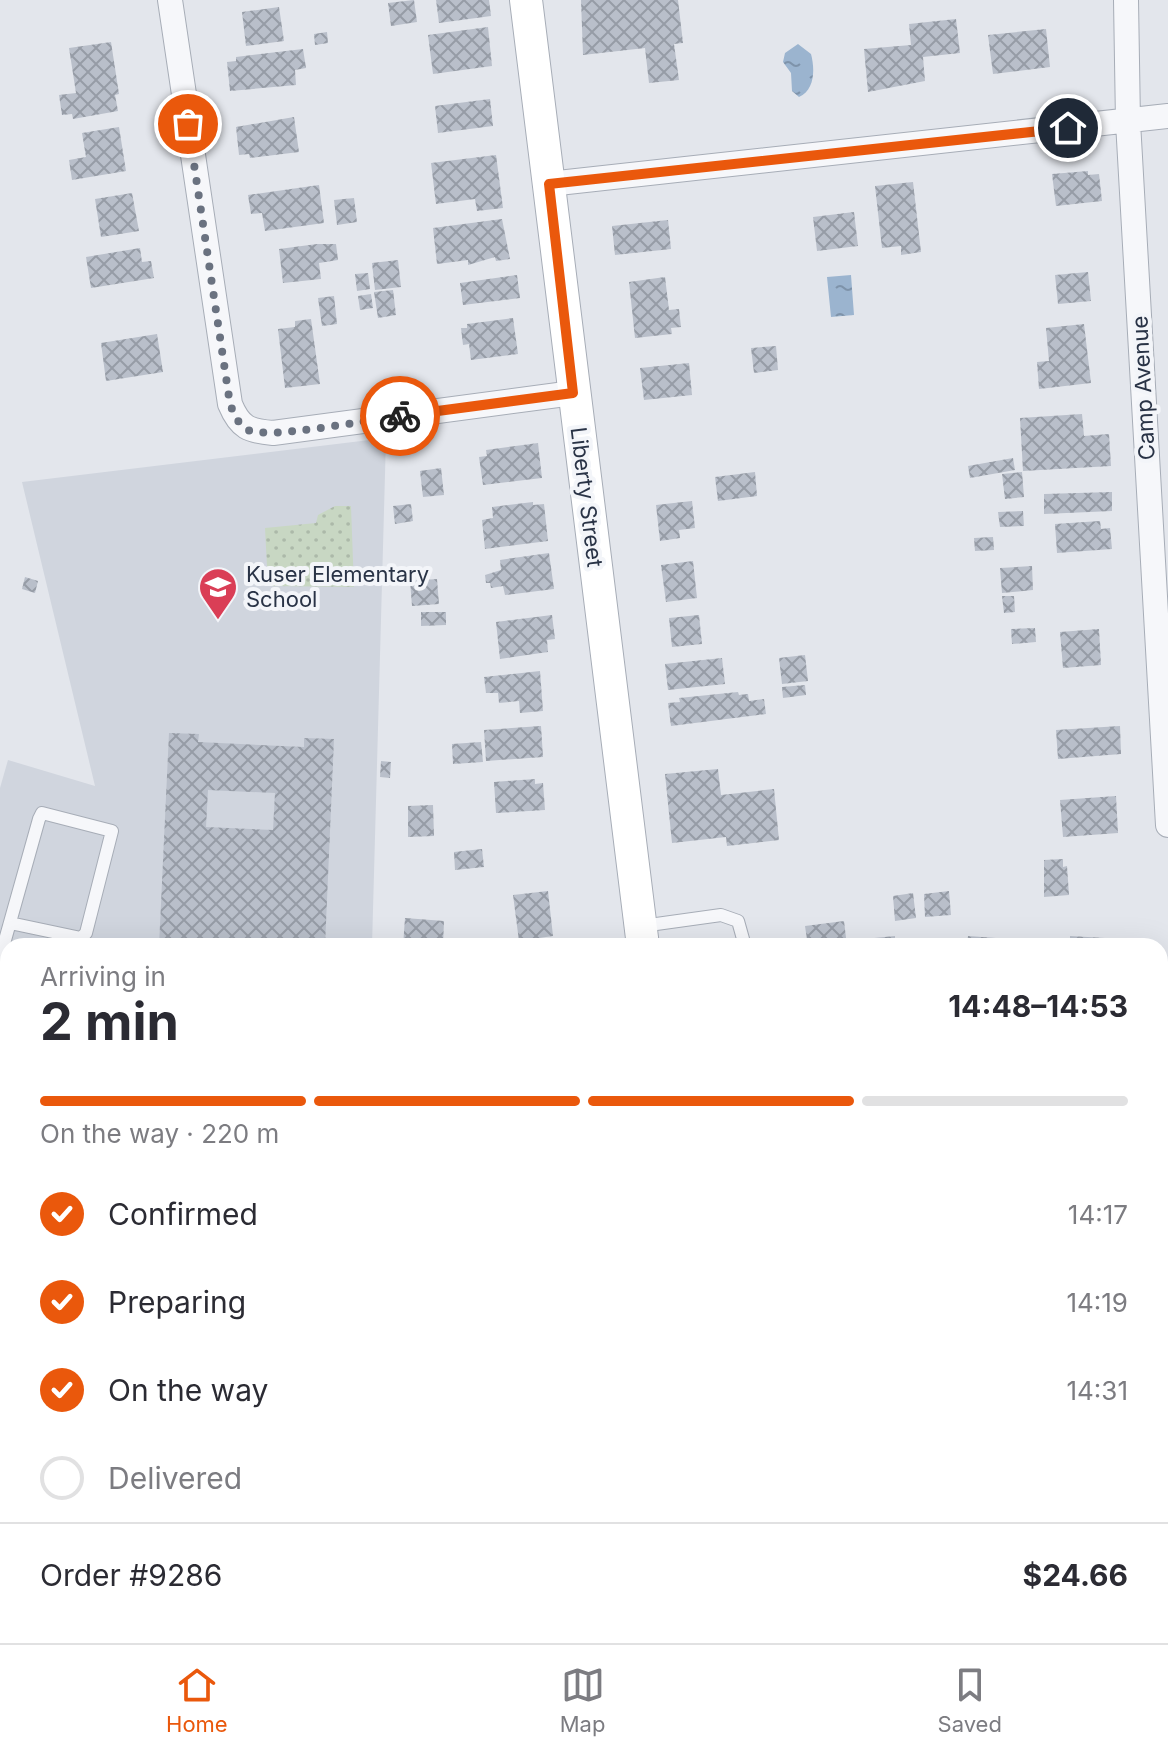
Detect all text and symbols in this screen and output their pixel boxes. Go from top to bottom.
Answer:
pin [154,90,222,158]
pin [1034,94,1102,162]
icon: bag [166,102,210,146]
icon: home [1046,106,1090,150]
street label: Camp Avenue [1126,315,1160,461]
courier [360,376,440,456]
icon: bike [378,394,422,438]
street label: Liberty Street [566,425,608,569]
place label: Kuser Elementary School [246,561,429,612]
school or university icon: Kuser Elementary School [197,566,239,621]
text: Arriving in [40,961,166,992]
text: 14:48–14:53 [948,988,1128,1024]
text: 2 min [40,990,179,1053]
text: On the way · 220 m [40,1118,279,1149]
icon: check [40,1192,84,1236]
text: Confirmed [108,1196,258,1232]
text: 14:17 [1068,1199,1128,1230]
icon: check [40,1280,84,1324]
text: Preparing [108,1284,246,1320]
text: 14:19 [1066,1287,1128,1318]
icon: check [40,1368,84,1412]
text: On the way [108,1372,268,1408]
text: 14:31 [1067,1375,1128,1406]
text: Delivered [108,1460,242,1496]
text: Order #9286 [40,1557,222,1593]
text: $24.66 [1023,1557,1128,1593]
tab: Home [166,1663,228,1737]
tab: Map [560,1663,605,1737]
tab: Saved [938,1663,1002,1737]

